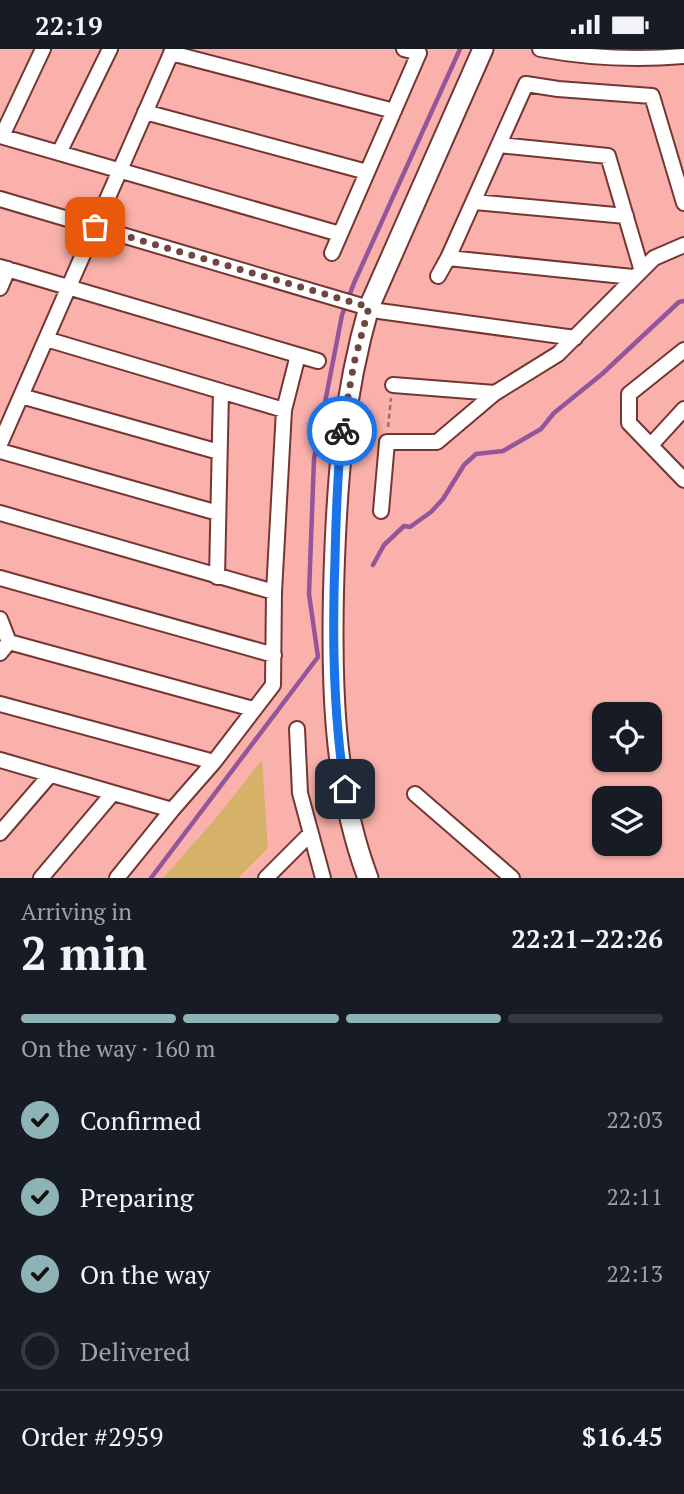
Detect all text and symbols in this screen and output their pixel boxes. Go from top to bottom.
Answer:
text: 22:19 [35,8,103,42]
pin [65,197,125,257]
icon: bag [76,208,114,246]
courier [307,396,377,466]
icon: bike [323,412,361,450]
map controls [592,702,662,856]
button: locate [592,702,662,772]
pin [315,759,375,819]
icon: home [326,770,364,808]
button: layers [592,786,662,856]
text: Arriving in [21,896,132,927]
text: 22:21–22:26 [511,921,663,955]
text: 2 min [21,922,147,983]
text: On the way · 160 m [21,1033,215,1064]
icon: check [21,1101,59,1139]
text: Confirmed [80,1103,201,1137]
text: 22:03 [606,1104,663,1135]
icon: check [21,1178,59,1216]
text: Preparing [80,1180,193,1214]
text: 22:11 [606,1181,663,1212]
icon: check [21,1255,59,1293]
text: On the way [80,1257,211,1291]
text: 22:13 [606,1258,663,1289]
text: Delivered [80,1334,190,1368]
text: Order #2959 [21,1419,163,1453]
text: $16.45 [582,1419,663,1453]

